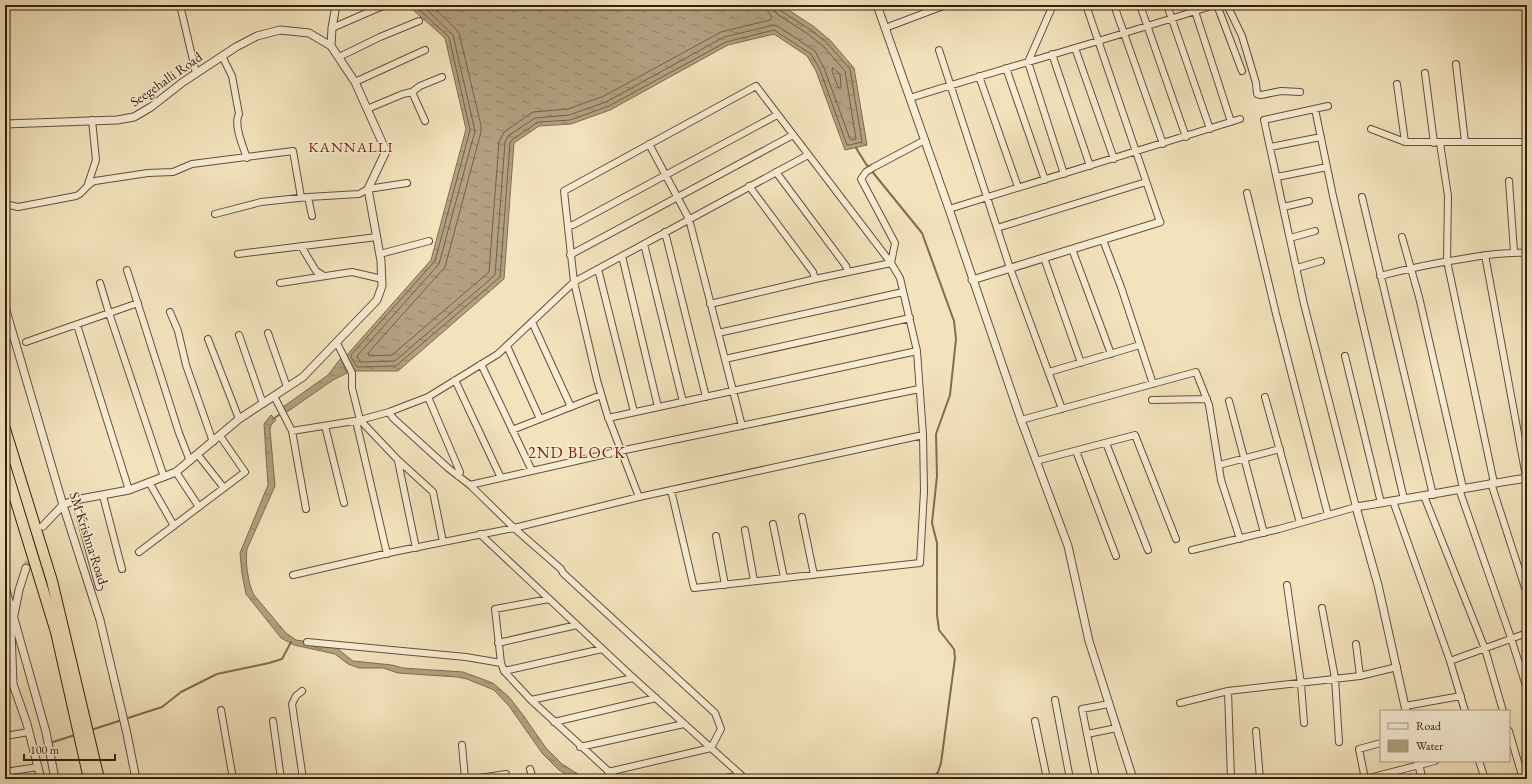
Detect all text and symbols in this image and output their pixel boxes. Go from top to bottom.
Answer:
street label: Seegehalli Road [126,47,206,110]
district label: KANNALLI [308,137,394,156]
district label: 2ND BLOCK [528,442,626,463]
street label: SM Krishna Road [66,489,113,587]
legend [1380,710,1510,762]
text: Road [1416,718,1442,734]
scale bar [24,736,115,762]
text: Water [1416,738,1443,754]
text: 100 m [30,742,60,758]

